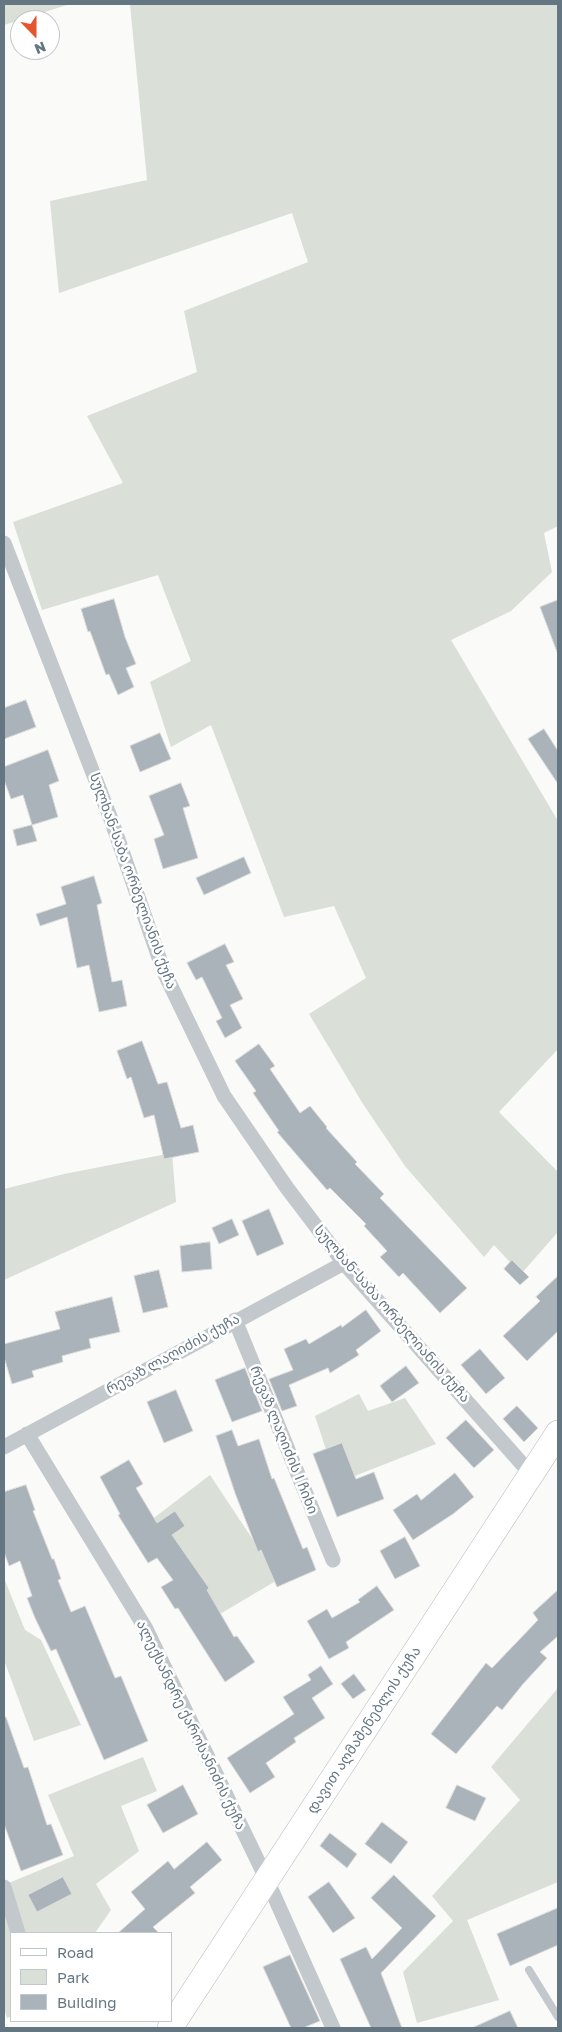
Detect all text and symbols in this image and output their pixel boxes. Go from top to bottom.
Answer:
north arrow [10,10,60,60]
text: N [32,39,49,58]
street label: სულხან-საბა ორბელიანის ქუჩა [86,771,180,991]
street label: სულხან-საბა ორბელიანის ქუჩა [311,1222,473,1406]
street label: რევაზ ლაღიძის ქუჩა [103,1310,243,1398]
street label: რევაზ ლაღიძის I ჩიხი [247,1364,321,1516]
street label: ალექსანდრე ქაროსანიძის ქუჩა [133,1617,249,1833]
street label: დავით აღმაშენებლის ქუჩა [304,1643,424,1817]
legend [10,1932,172,2022]
text: Road [57,1943,94,1961]
text: Park [57,1968,89,1986]
text: Building [57,1993,117,2011]

